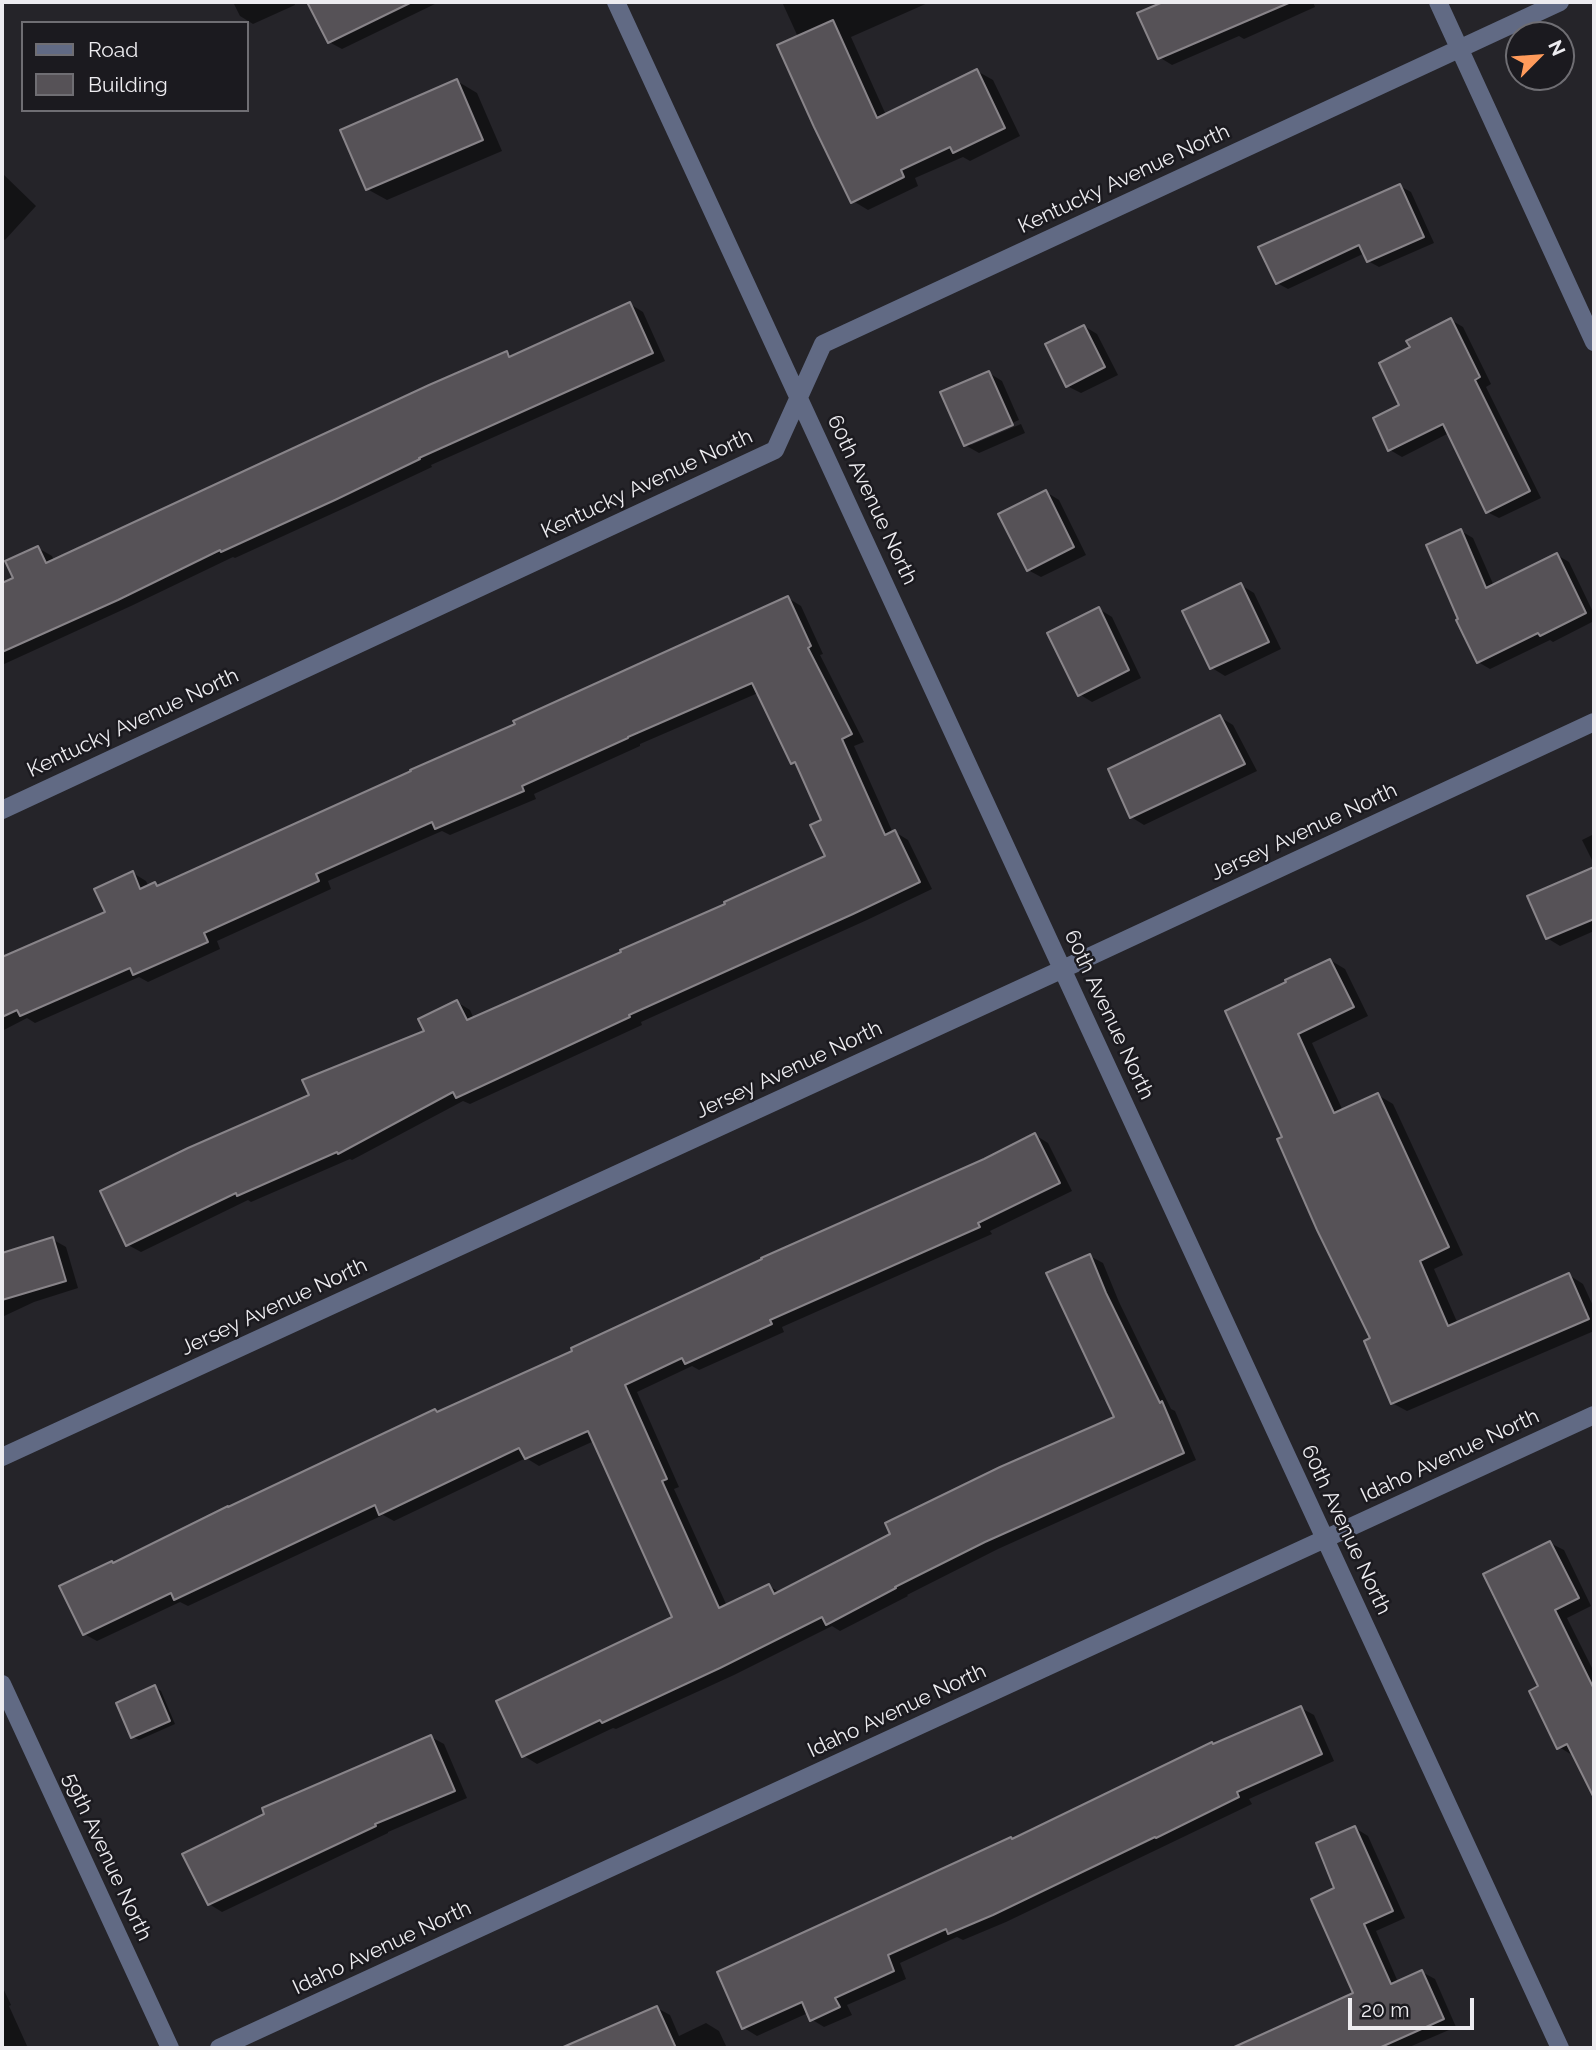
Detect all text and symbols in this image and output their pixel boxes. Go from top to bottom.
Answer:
legend [21,21,248,112]
north arrow [1505,21,1575,91]
text: Road [88,37,138,62]
text: N [1544,37,1570,59]
text: Building [88,72,168,97]
street label: Kentucky Avenue North [1014,119,1234,239]
street label: 60th Avenue North [822,411,922,589]
street label: Kentucky Avenue North [537,424,757,544]
street label: Kentucky Avenue North [23,663,243,783]
street label: Jersey Avenue North [1207,778,1401,886]
street label: 60th Avenue North [1059,926,1159,1104]
street label: Jersey Avenue North [692,1016,886,1124]
street label: Jersey Avenue North [177,1253,371,1361]
street label: Idaho Avenue North [1357,1404,1543,1508]
street label: 60th Avenue North [1296,1441,1396,1619]
street label: Idaho Avenue North [804,1659,990,1763]
street label: 59th Avenue North [57,1769,157,1945]
street label: Idaho Avenue North [289,1896,475,2000]
scale bar [1351,1983,1477,2027]
text: 20 m [1361,1997,1409,2022]

